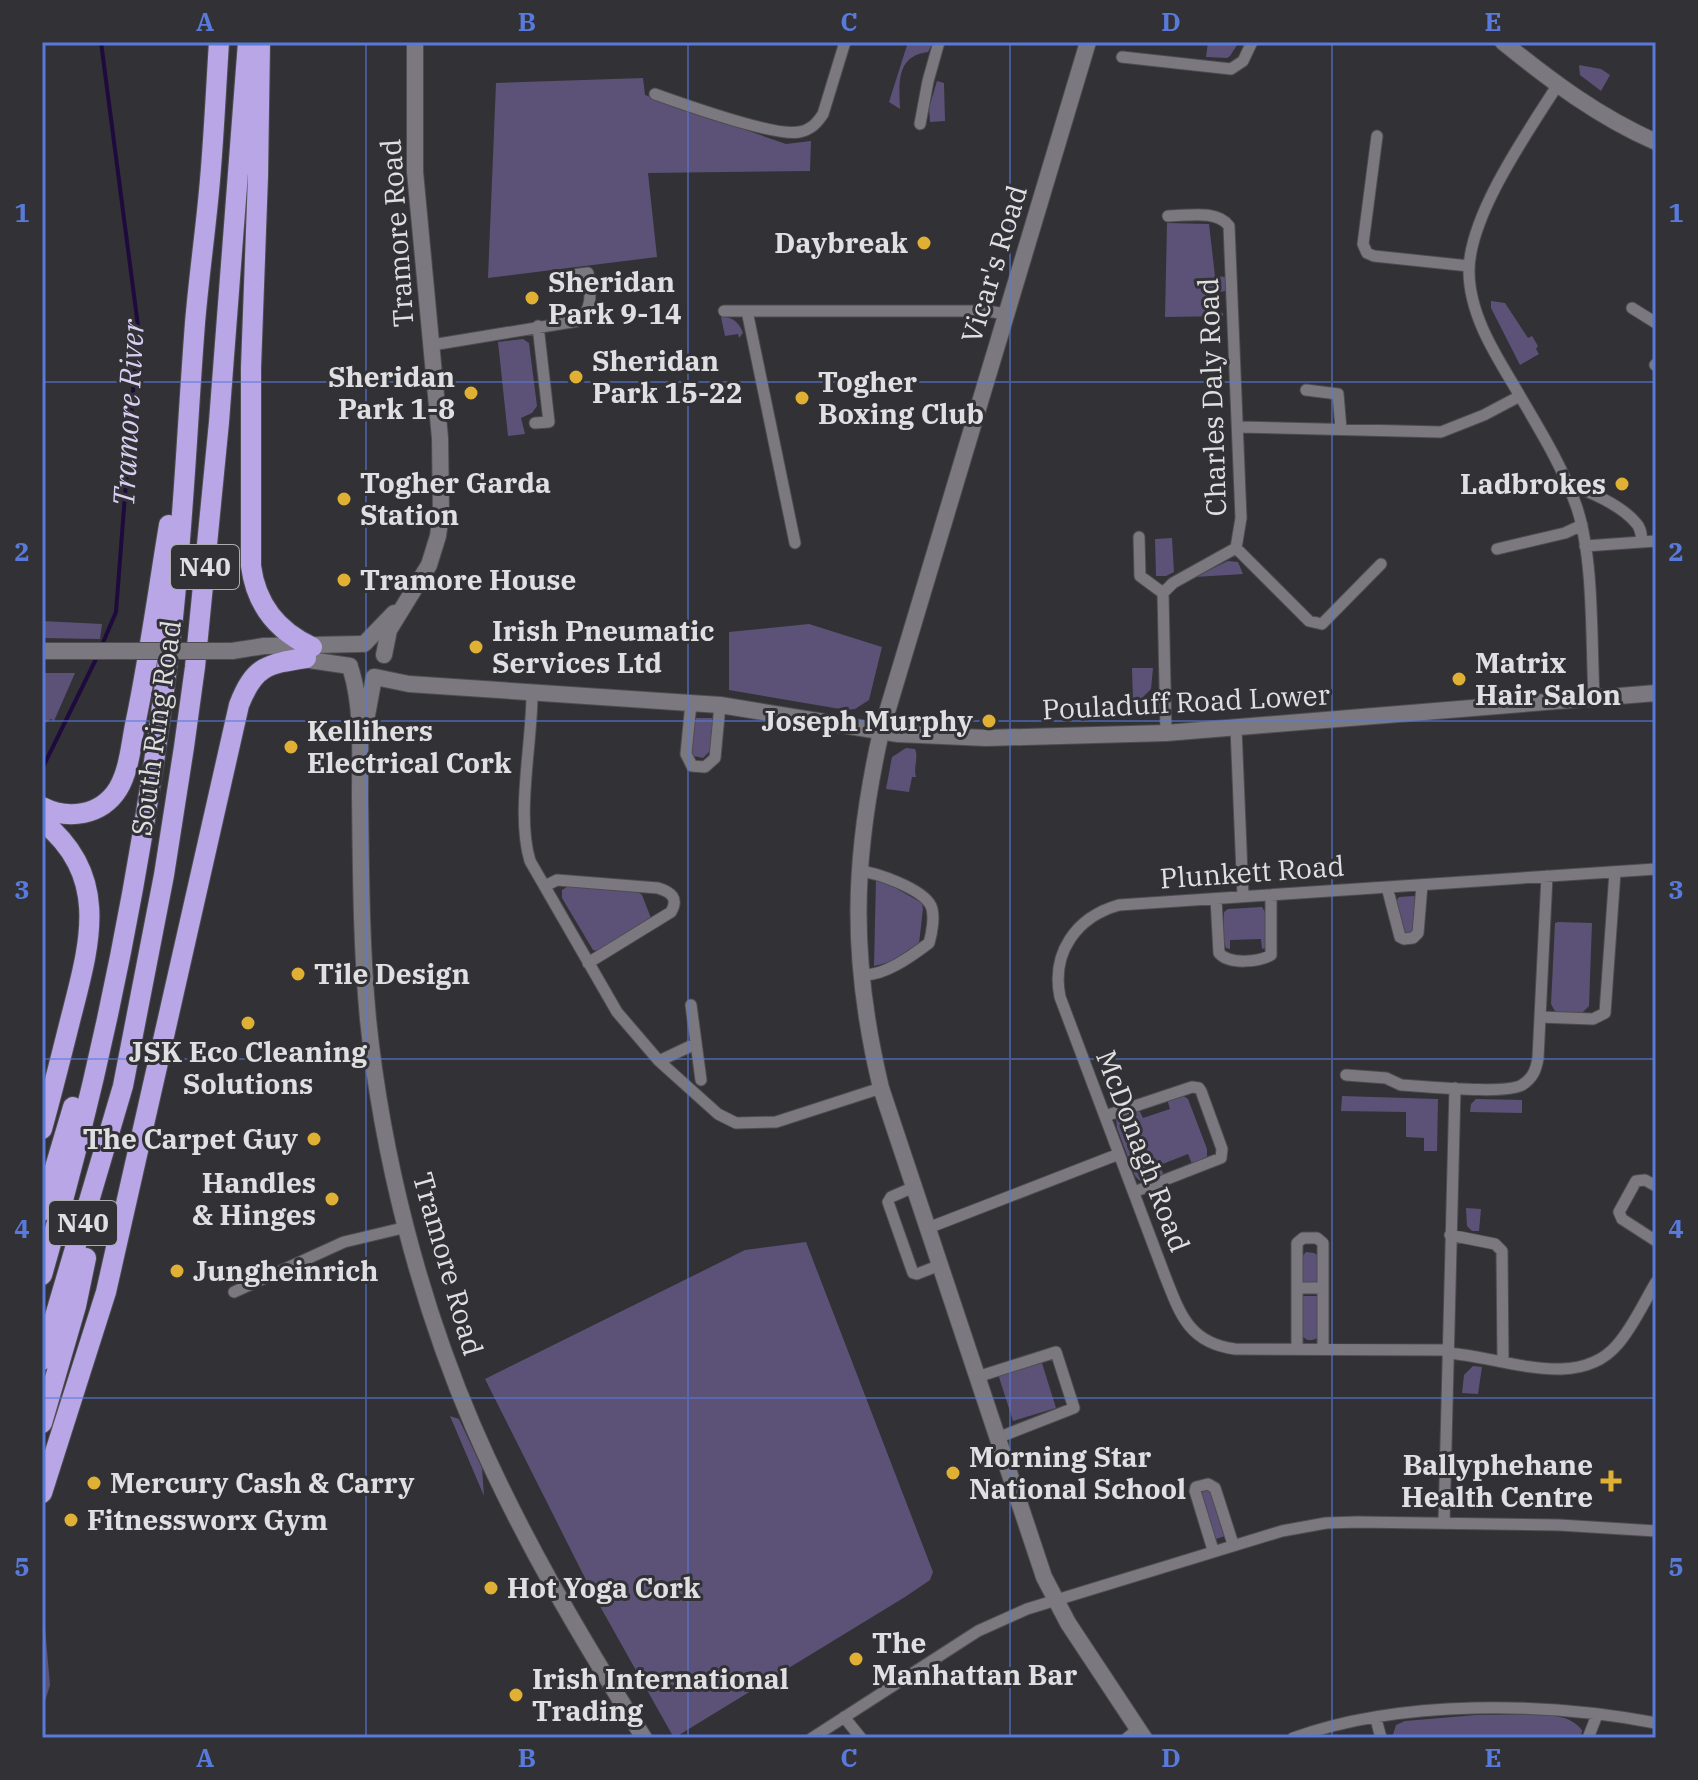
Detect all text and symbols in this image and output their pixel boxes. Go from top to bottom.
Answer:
text: A [196,4,214,38]
text: B [518,4,536,38]
text: C [840,4,858,38]
text: D [1161,4,1181,38]
text: E [1484,4,1502,38]
street label: Tramore Road [371,138,422,328]
street label: Vicar's Road [952,180,1035,347]
text: 1 [14,195,30,229]
text: 1 [1668,195,1684,229]
place label: Daybreak [774,224,909,261]
marker: Daybreak [915,234,933,252]
place label: Sheridan Park 9-14 [548,263,682,332]
street label: Charles Daly Road [1189,277,1234,517]
marker: Sheridan Park 9-14 [523,289,541,307]
water label: Tramore River [103,318,152,507]
place label: Sheridan Park 15-22 [592,342,743,411]
place label: Sheridan Park 1-8 [328,358,455,427]
place label: Togher Boxing Club [818,363,984,432]
marker: Sheridan Park 15-22 [567,368,585,386]
marker: Sheridan Park 1-8 [462,384,480,402]
marker: Togher Boxing Club [793,389,811,407]
place label: Togher Garda Station [360,464,551,533]
place label: Ladbrokes [1460,465,1606,502]
marker: Ladbrokes [1613,475,1631,493]
marker: Togher Garda Station [335,490,353,508]
text: 2 [14,534,30,568]
text: 2 [1668,534,1684,568]
road number: N40 [171,545,239,589]
place label: Tramore House [360,561,576,598]
marker: Tramore House [335,571,353,589]
place label: Irish Pneumatic Services Ltd [492,612,714,681]
street label: South Ring Road [122,618,189,838]
marker: Irish Pneumatic Services Ltd [467,638,485,656]
place label: Matrix Hair Salon [1475,644,1621,713]
marker: Matrix Hair Salon [1450,670,1468,688]
street label: Pouladuff Road Lower [1041,675,1331,728]
place label: Joseph Murphy [761,702,973,739]
place label: Kellihers Electrical Cork [307,712,512,781]
marker: Joseph Murphy [980,712,998,730]
marker: Kellihers Electrical Cork [282,738,300,756]
street label: Plunkett Road [1158,847,1345,896]
text: 3 [14,872,30,906]
text: 3 [1668,872,1684,906]
place label: Tile Design [314,955,470,992]
marker: Tile Design [289,965,307,983]
marker: JSK Eco Cleaning Solutions [239,1014,257,1032]
place label: JSK Eco Cleaning Solutions [129,1033,368,1102]
street label: McDonagh Road [1088,1045,1199,1257]
place label: The Carpet Guy [83,1120,298,1157]
marker: The Carpet Guy [305,1130,323,1148]
place label: Handles & Hinges [192,1164,316,1233]
street label: Tramore Road [405,1168,492,1360]
marker: Handles & Hinges [323,1190,341,1208]
road number: N40 [49,1201,117,1245]
text: 4 [14,1211,30,1245]
text: 4 [1668,1211,1684,1245]
place label: Jungheinrich [193,1252,379,1289]
marker: Jungheinrich [168,1262,186,1280]
place label: Morning Star National School [969,1438,1186,1507]
place label: Ballyphehane Health Centre [1401,1446,1593,1515]
place label: Mercury Cash & Carry [110,1464,414,1501]
marker: Morning Star National School [944,1464,962,1482]
marker: Ballyphehane Health Centre [1600,1470,1622,1492]
marker: Mercury Cash & Carry [85,1474,103,1492]
place label: Fitnessworx Gym [87,1501,328,1538]
marker: Fitnessworx Gym [62,1511,80,1529]
text: 5 [14,1549,30,1583]
text: 5 [1668,1549,1684,1583]
place label: Hot Yoga Cork [507,1569,701,1606]
marker: Hot Yoga Cork [482,1579,500,1597]
place label: The Manhattan Bar [872,1624,1077,1693]
marker: The Manhattan Bar [847,1650,865,1668]
place label: Irish International Trading [532,1660,789,1729]
marker: Irish International Trading [507,1686,525,1704]
text: A [196,1740,214,1774]
text: B [518,1740,536,1774]
text: C [840,1740,858,1774]
text: D [1161,1740,1181,1774]
text: E [1484,1740,1502,1774]

